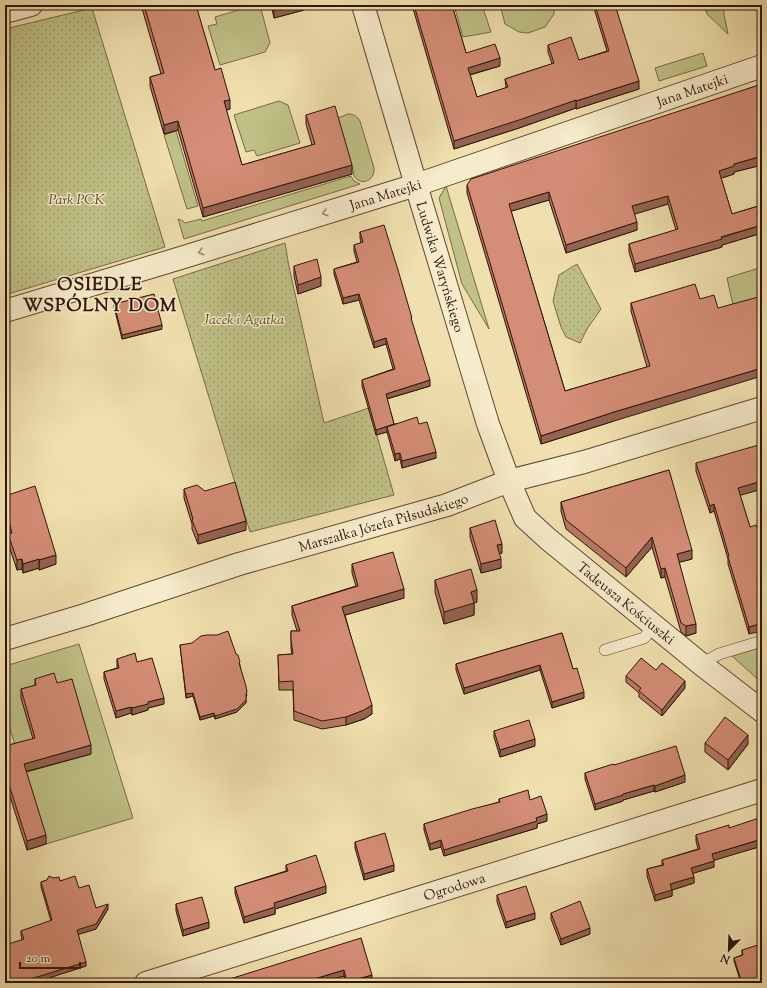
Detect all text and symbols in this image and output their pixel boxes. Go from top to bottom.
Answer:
street label: Jana Matejki [654,70,731,114]
street label: Jana Matejki [347,176,425,217]
park label: Park PCK [49,191,106,211]
street label: Ludwika Waryńskiego [410,200,468,335]
one-way arrow [321,208,328,217]
one-way arrow [197,247,204,256]
district label: OSIEDLE WSPÓLNY DOM [23,273,177,320]
park label: Jacek i Agatka [203,311,284,331]
street label: Marszałka Józefa Piłsudskiego [297,489,472,559]
street label: Tadeusza Kościuszki [572,558,678,651]
street label: Ogrodowa [421,869,489,907]
north arrow [709,930,749,970]
scale bar [20,944,80,970]
text: N [718,949,734,968]
text: 20 m [26,950,51,968]

